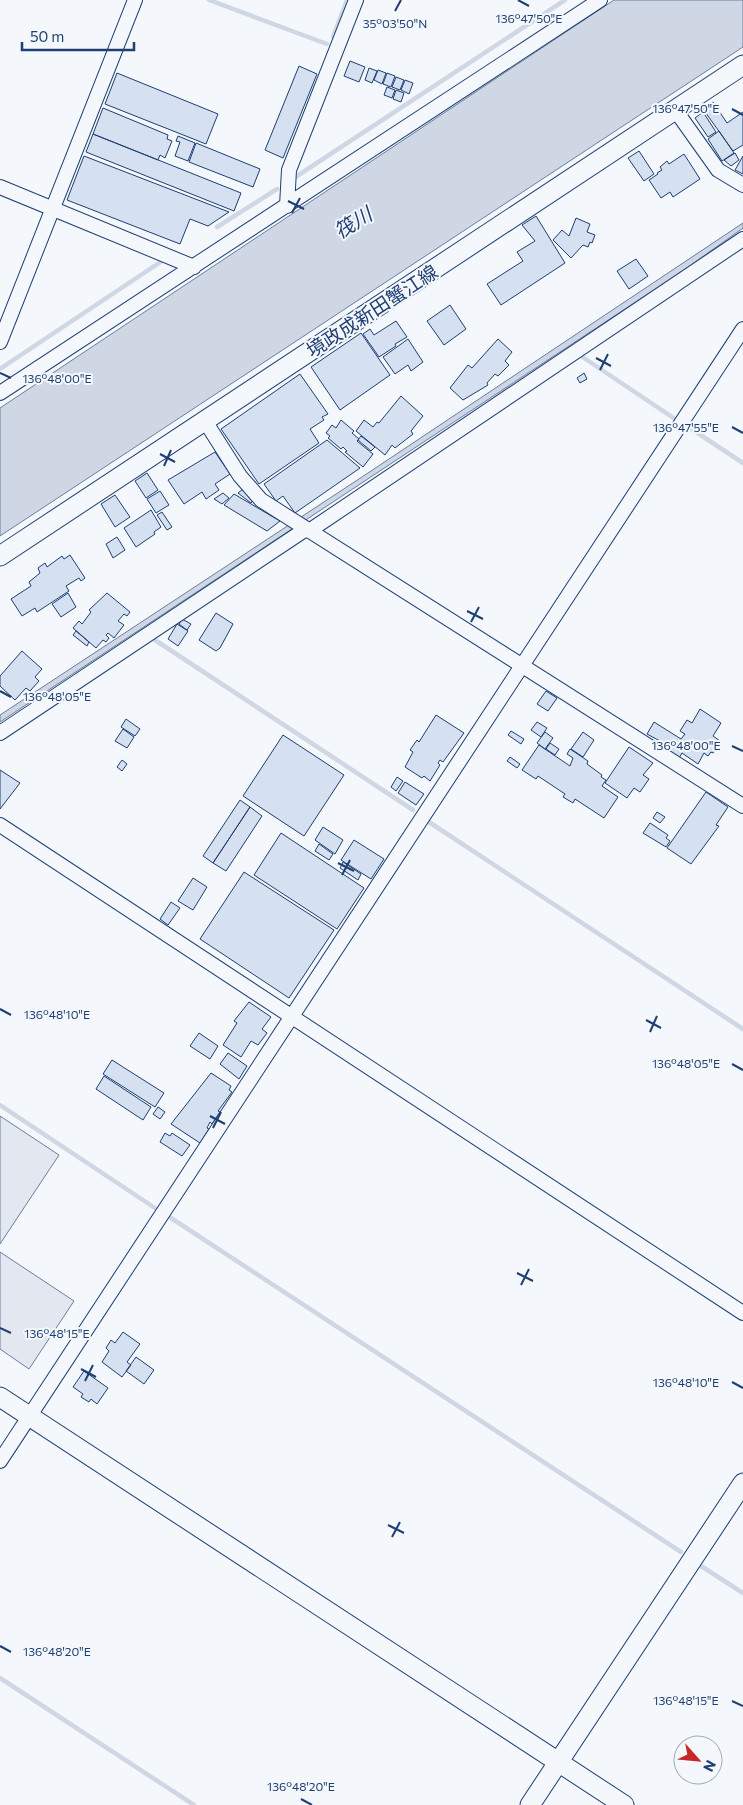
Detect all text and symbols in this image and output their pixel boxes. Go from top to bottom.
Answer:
text: 136°47'50"E [496,11,562,25]
text: 35°03'50"N [363,16,427,30]
scale bar [22,20,135,52]
text: 50 m [30,27,64,45]
text: 136°47'50"E [653,101,719,115]
water label: 筏川 [329,200,377,243]
street label: 境政成新田蟹江線 [302,260,442,362]
text: 136°48'00"E [22,371,92,385]
text: 136°47'55"E [653,420,719,434]
text: 136°48'05"E [23,689,91,703]
text: 136°48'00"E [651,738,721,752]
text: 136°48'10"E [24,1007,90,1021]
text: 136°48'05"E [652,1056,720,1070]
text: 136°48'15"E [24,1326,90,1340]
text: 136°48'10"E [653,1375,719,1389]
text: 136°48'20"E [23,1644,91,1658]
text: 136°48'15"E [653,1693,719,1707]
north arrow [673,1735,723,1785]
text: N [700,1758,720,1775]
text: 136°48'20"E [267,1779,335,1793]

